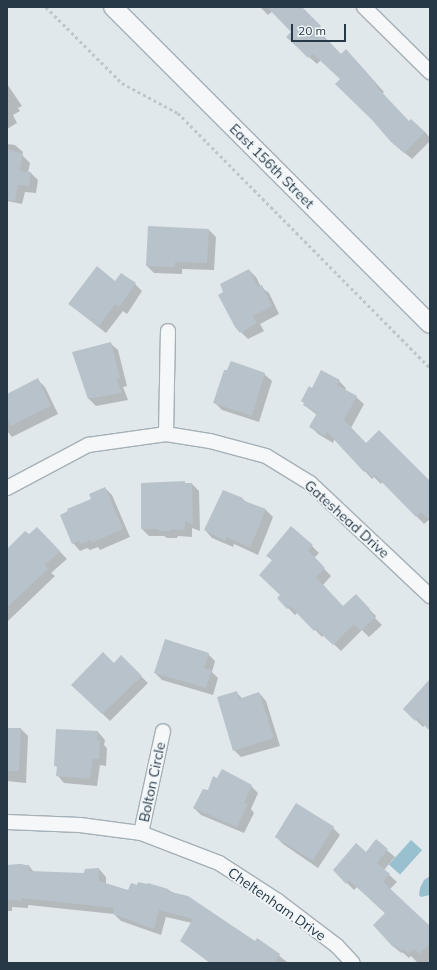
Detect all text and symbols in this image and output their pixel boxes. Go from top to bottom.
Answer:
scale bar [293,16,348,42]
text: 20 m [298,23,326,38]
street label: East 156th Street [226,120,318,212]
street label: Gateshead Drive [301,477,393,561]
street label: Bolton Circle [135,740,169,824]
street label: Cheltenham Drive [225,864,329,944]

